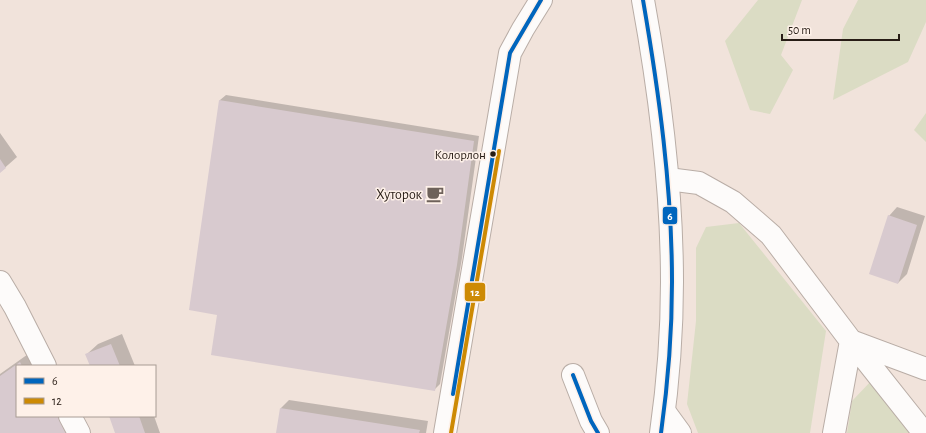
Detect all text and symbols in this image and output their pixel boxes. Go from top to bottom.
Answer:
scale bar [782,16,899,42]
text: 50 m [788,24,811,36]
place label: Колорлон [435,149,486,162]
marker: Колорлон [488,149,498,159]
cafe icon: Хуторок [425,184,445,204]
place label: Хуторок [376,188,423,202]
line badge: 6 [662,206,678,225]
text: 6 [667,211,673,222]
line badge: 12 [464,282,486,302]
text: 12 [470,287,480,298]
legend [16,365,156,417]
text: 6 [52,375,58,387]
text: 12 [52,395,62,407]

